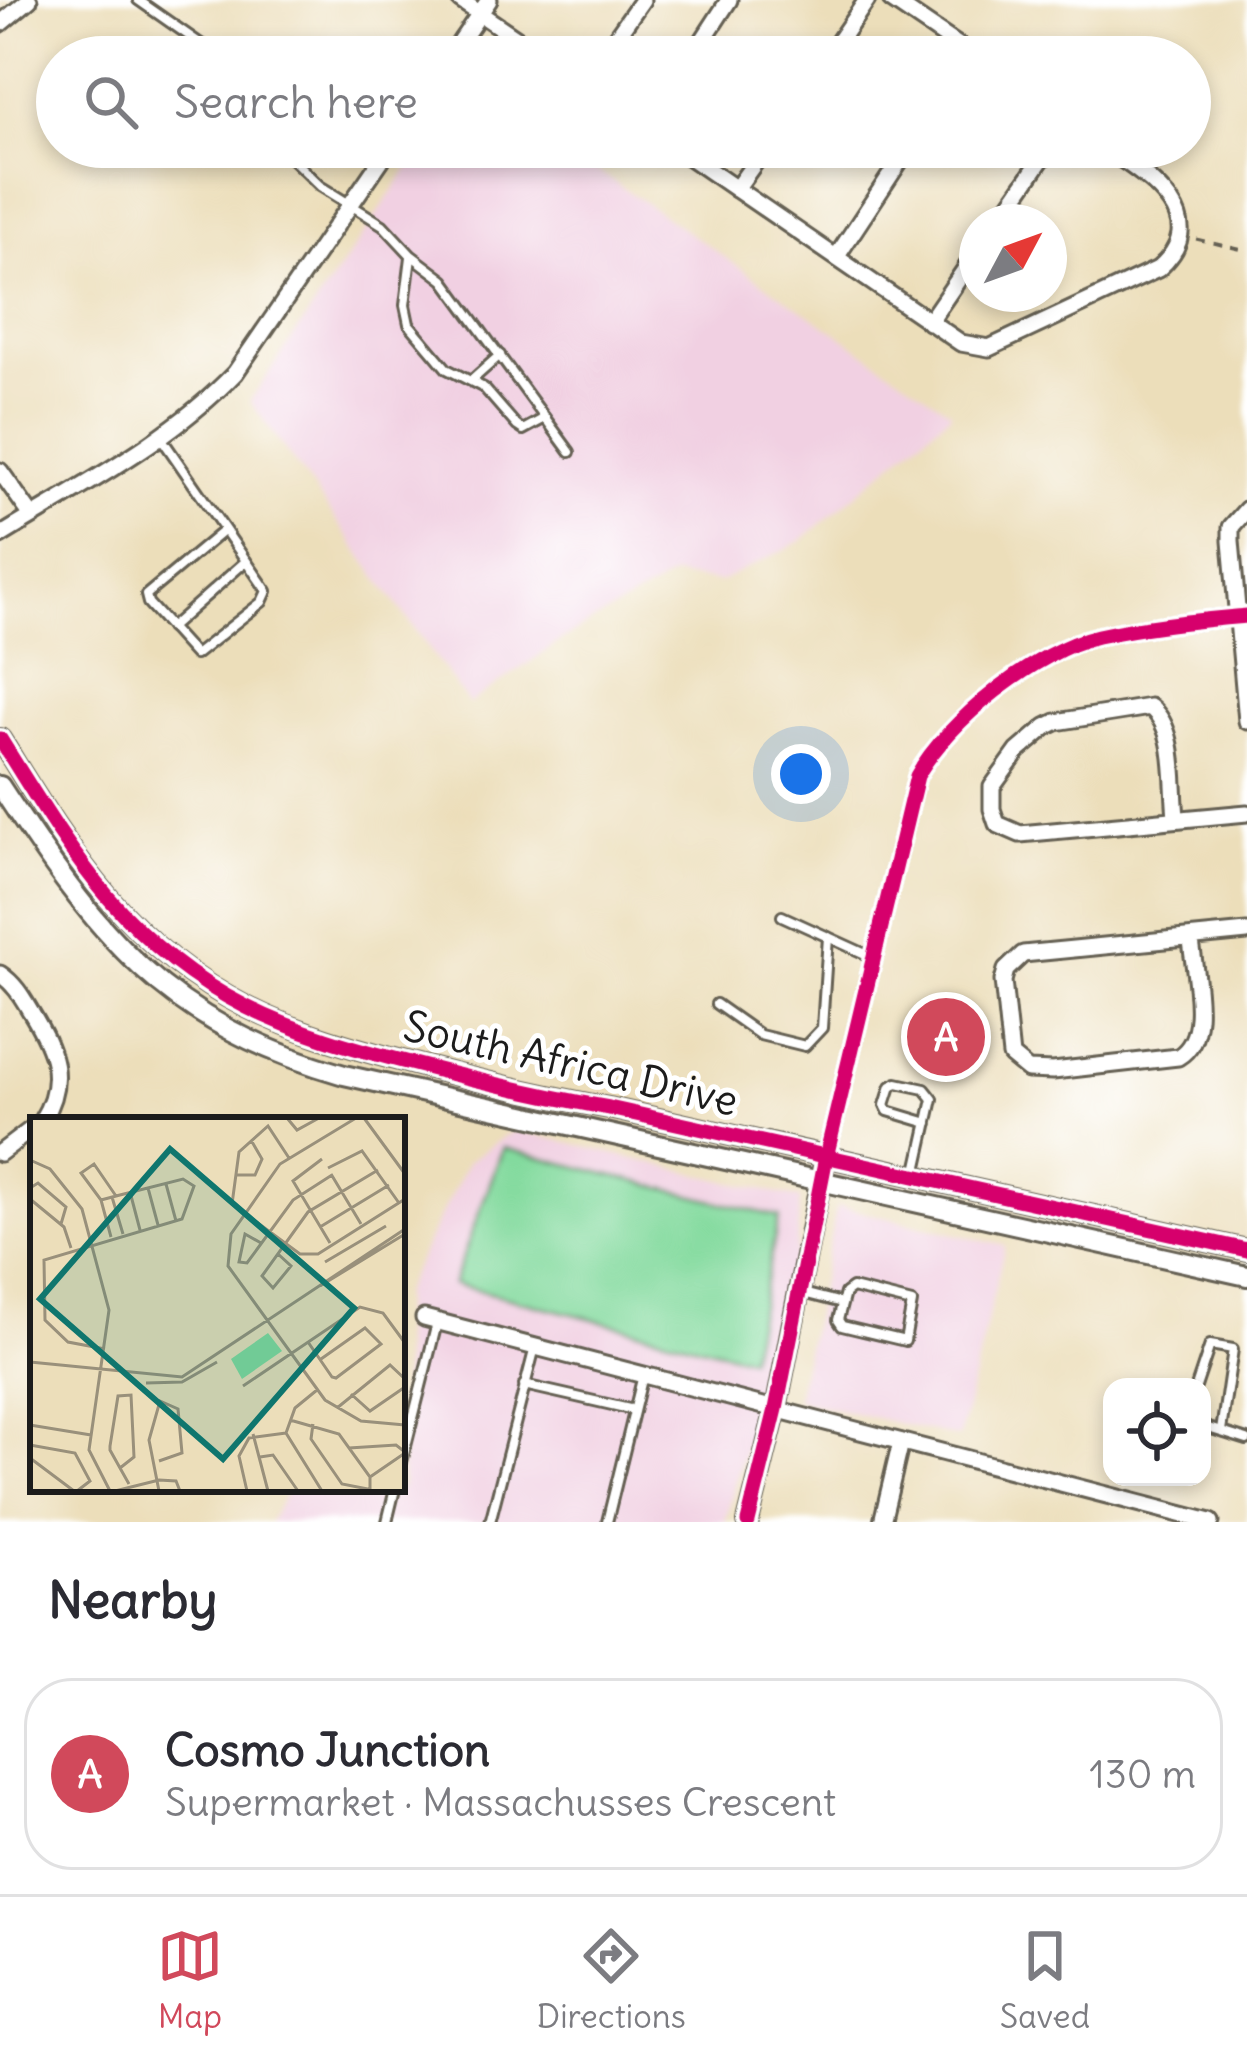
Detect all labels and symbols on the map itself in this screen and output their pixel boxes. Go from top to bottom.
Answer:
north arrow [959,204,1067,312]
your location [771,744,831,804]
pin: A [907,992,985,1082]
street label: South Africa Drive [399,999,743,1127]
inset map [30,1117,405,1492]

